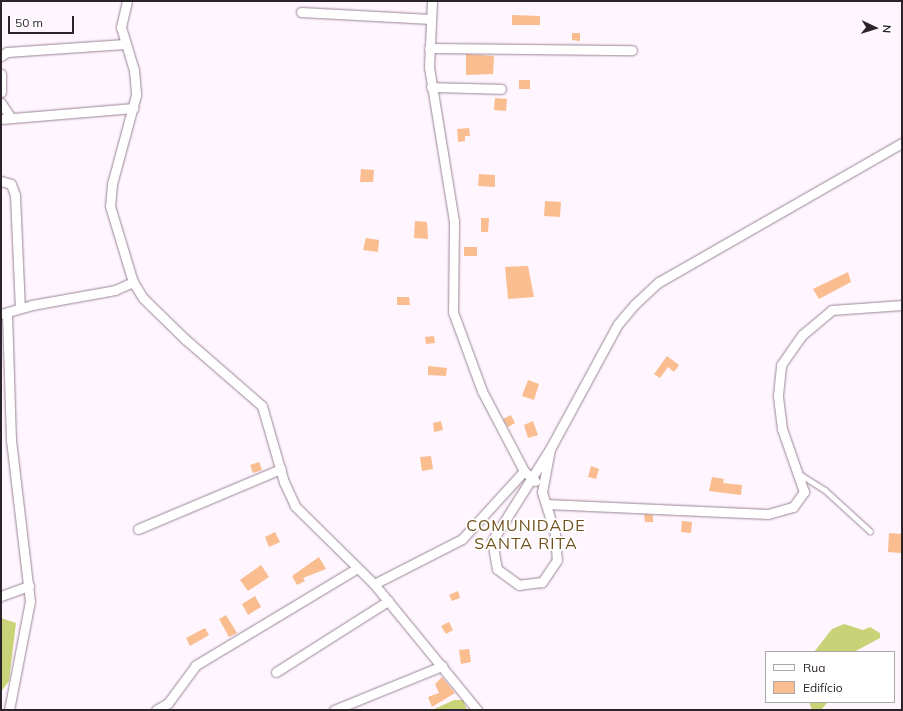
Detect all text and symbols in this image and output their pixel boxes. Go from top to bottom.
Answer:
scale bar [10,8,76,34]
north arrow [855,8,895,48]
text: 50 m [15,15,43,30]
text: N [880,24,894,33]
district label: COMUNIDADE SANTA RITA [466,515,586,553]
legend [765,651,895,703]
text: Rua [803,660,825,675]
text: Edifício [803,680,843,695]

